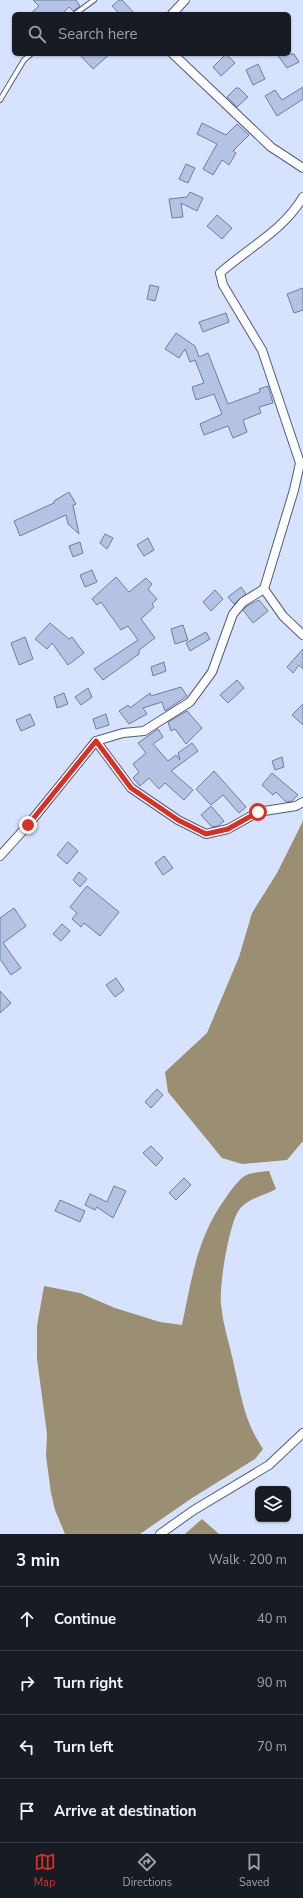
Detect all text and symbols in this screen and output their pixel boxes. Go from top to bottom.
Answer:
search box [12,12,291,56]
icon: search [26,23,48,45]
text: Search here [58,24,138,44]
route start [249,803,267,821]
route end [19,816,37,834]
map controls [255,1486,291,1522]
button: layers [255,1486,291,1522]
text: 3 min [16,1549,60,1572]
text: Walk · 200 m [209,1551,287,1569]
icon: ahead [16,1608,38,1630]
text: Continue [54,1609,116,1629]
text: 40 m [257,1610,287,1628]
icon: right [16,1672,38,1694]
text: Turn right [54,1673,123,1693]
text: 90 m [257,1674,287,1692]
icon: left [16,1736,38,1758]
text: Turn left [54,1737,113,1757]
text: 70 m [257,1738,287,1756]
icon: arrive [16,1800,38,1822]
text: Arrive at destination [54,1801,197,1821]
tab: Map [34,1851,56,1890]
tab: Directions [123,1851,172,1890]
tab: Saved [239,1851,269,1890]

